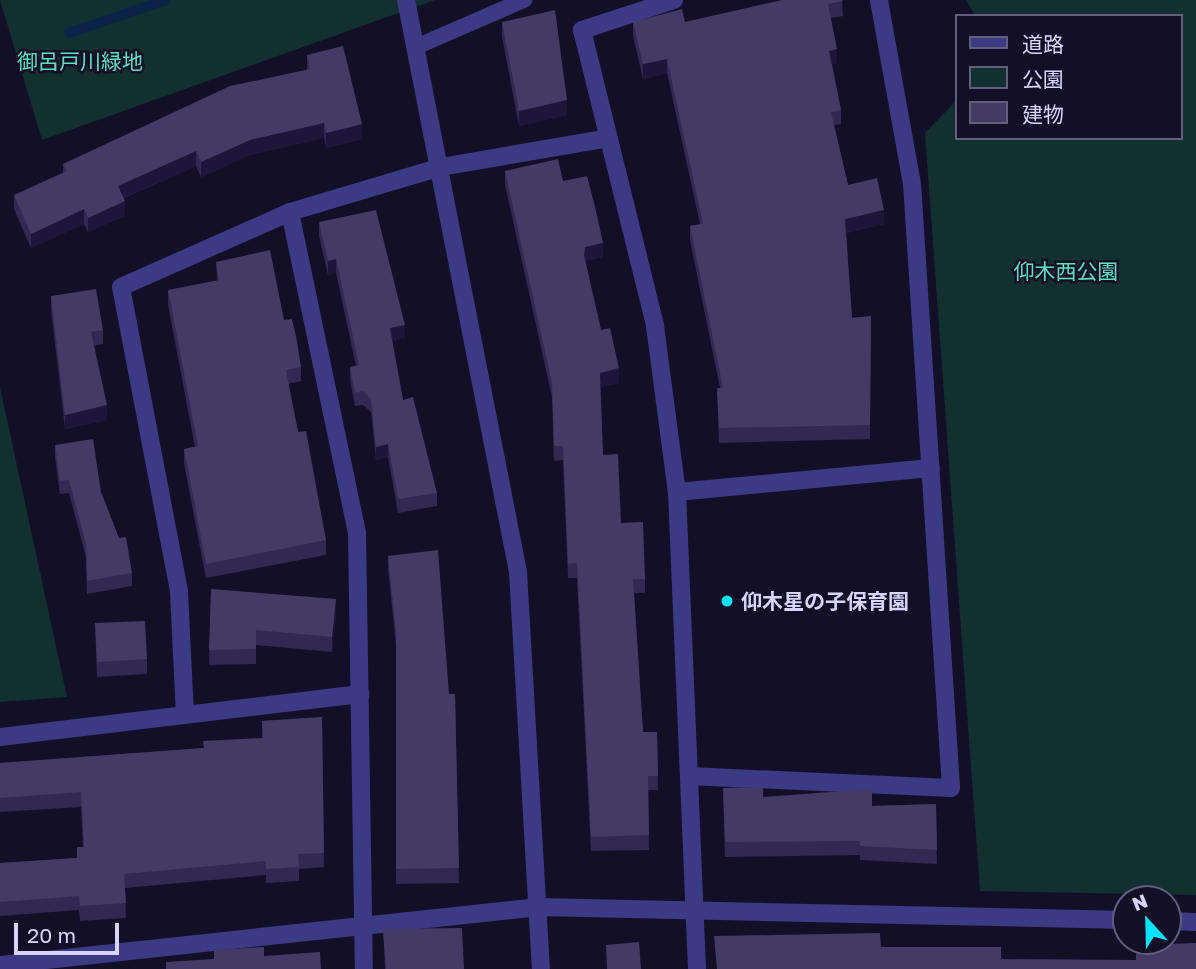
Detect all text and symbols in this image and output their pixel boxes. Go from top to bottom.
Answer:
legend [954,14,1182,140]
text: 道路 [1022,31,1064,57]
park label: 御呂戸川緑地 [17,48,143,74]
text: 公園 [1022,66,1064,92]
text: 建物 [1022,101,1064,127]
park label: 仰木西公園 [1014,258,1118,284]
place label: 仰木星の子保育園 [741,588,909,614]
marker: 仰木星の子保育園 [719,593,735,609]
north arrow [1112,885,1182,955]
text: N [1129,889,1151,915]
scale bar [18,909,122,953]
text: 20 m [27,922,76,948]

